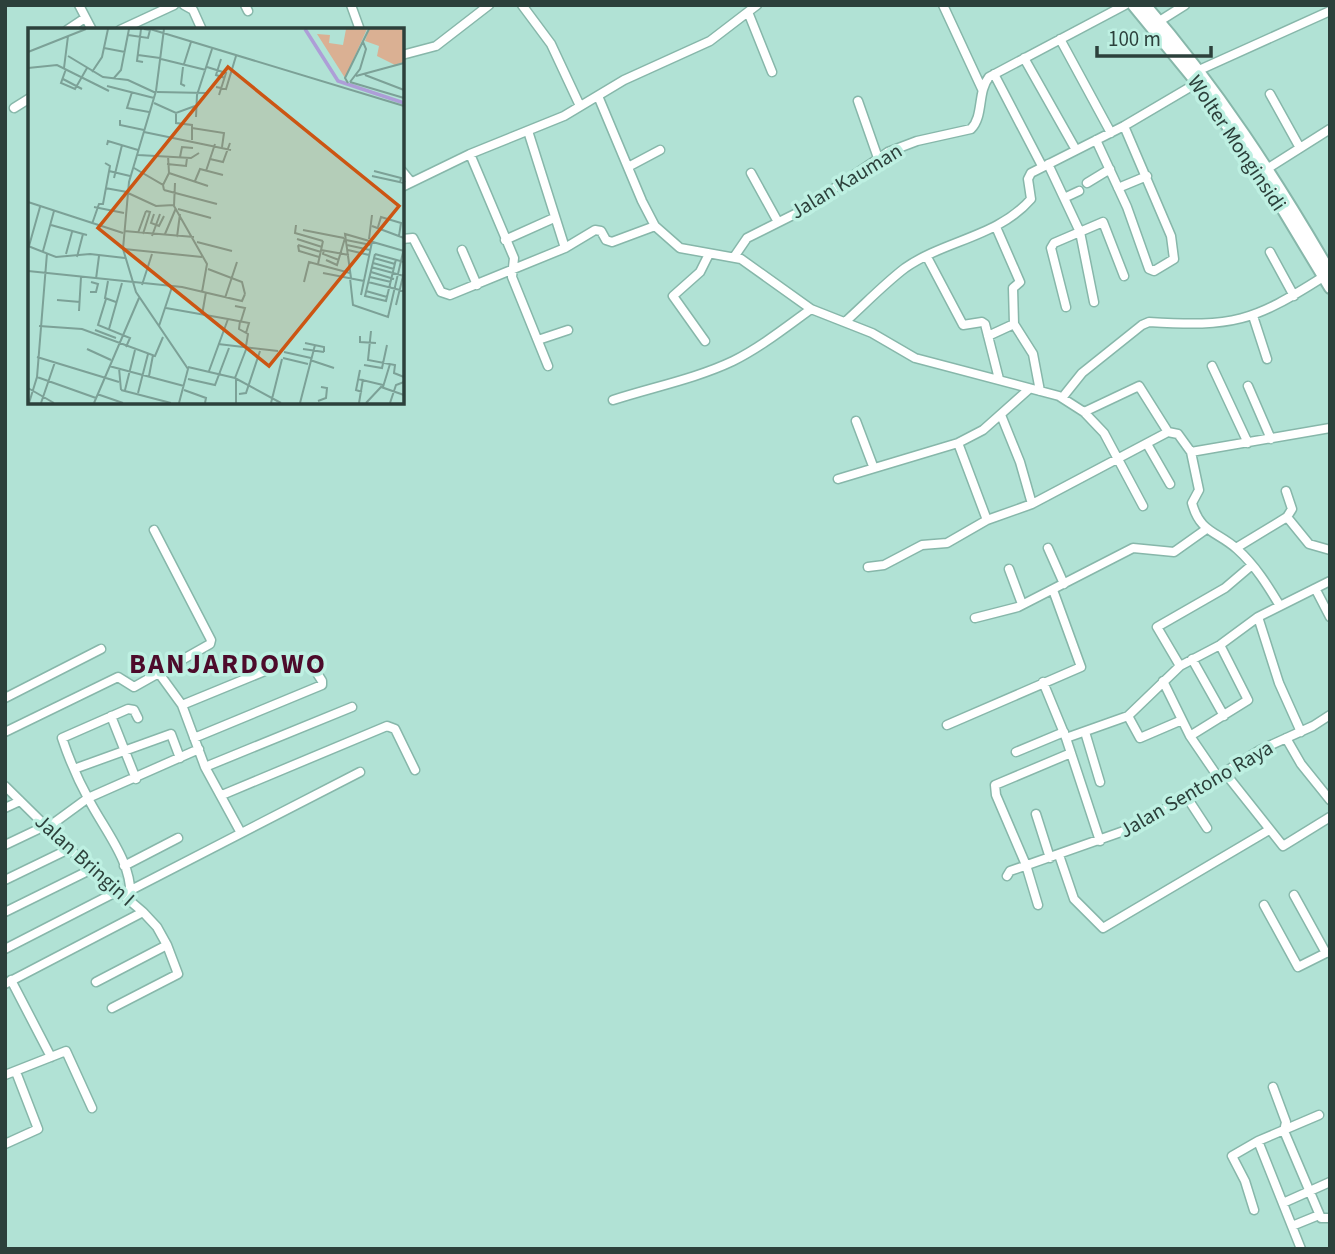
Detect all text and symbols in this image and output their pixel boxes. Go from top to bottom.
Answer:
scale bar [1097,14,1211,58]
text: 100 m [1108,24,1161,54]
inset map [28,28,404,404]
street label: Wolter Monginsidi [1180,69,1294,217]
street label: Jalan Kauman [784,136,908,226]
district label: BANJARDOWO [129,644,327,684]
street label: Jalan Sentono Raya [1114,733,1278,845]
street label: Jalan Bringin I [28,807,142,913]

